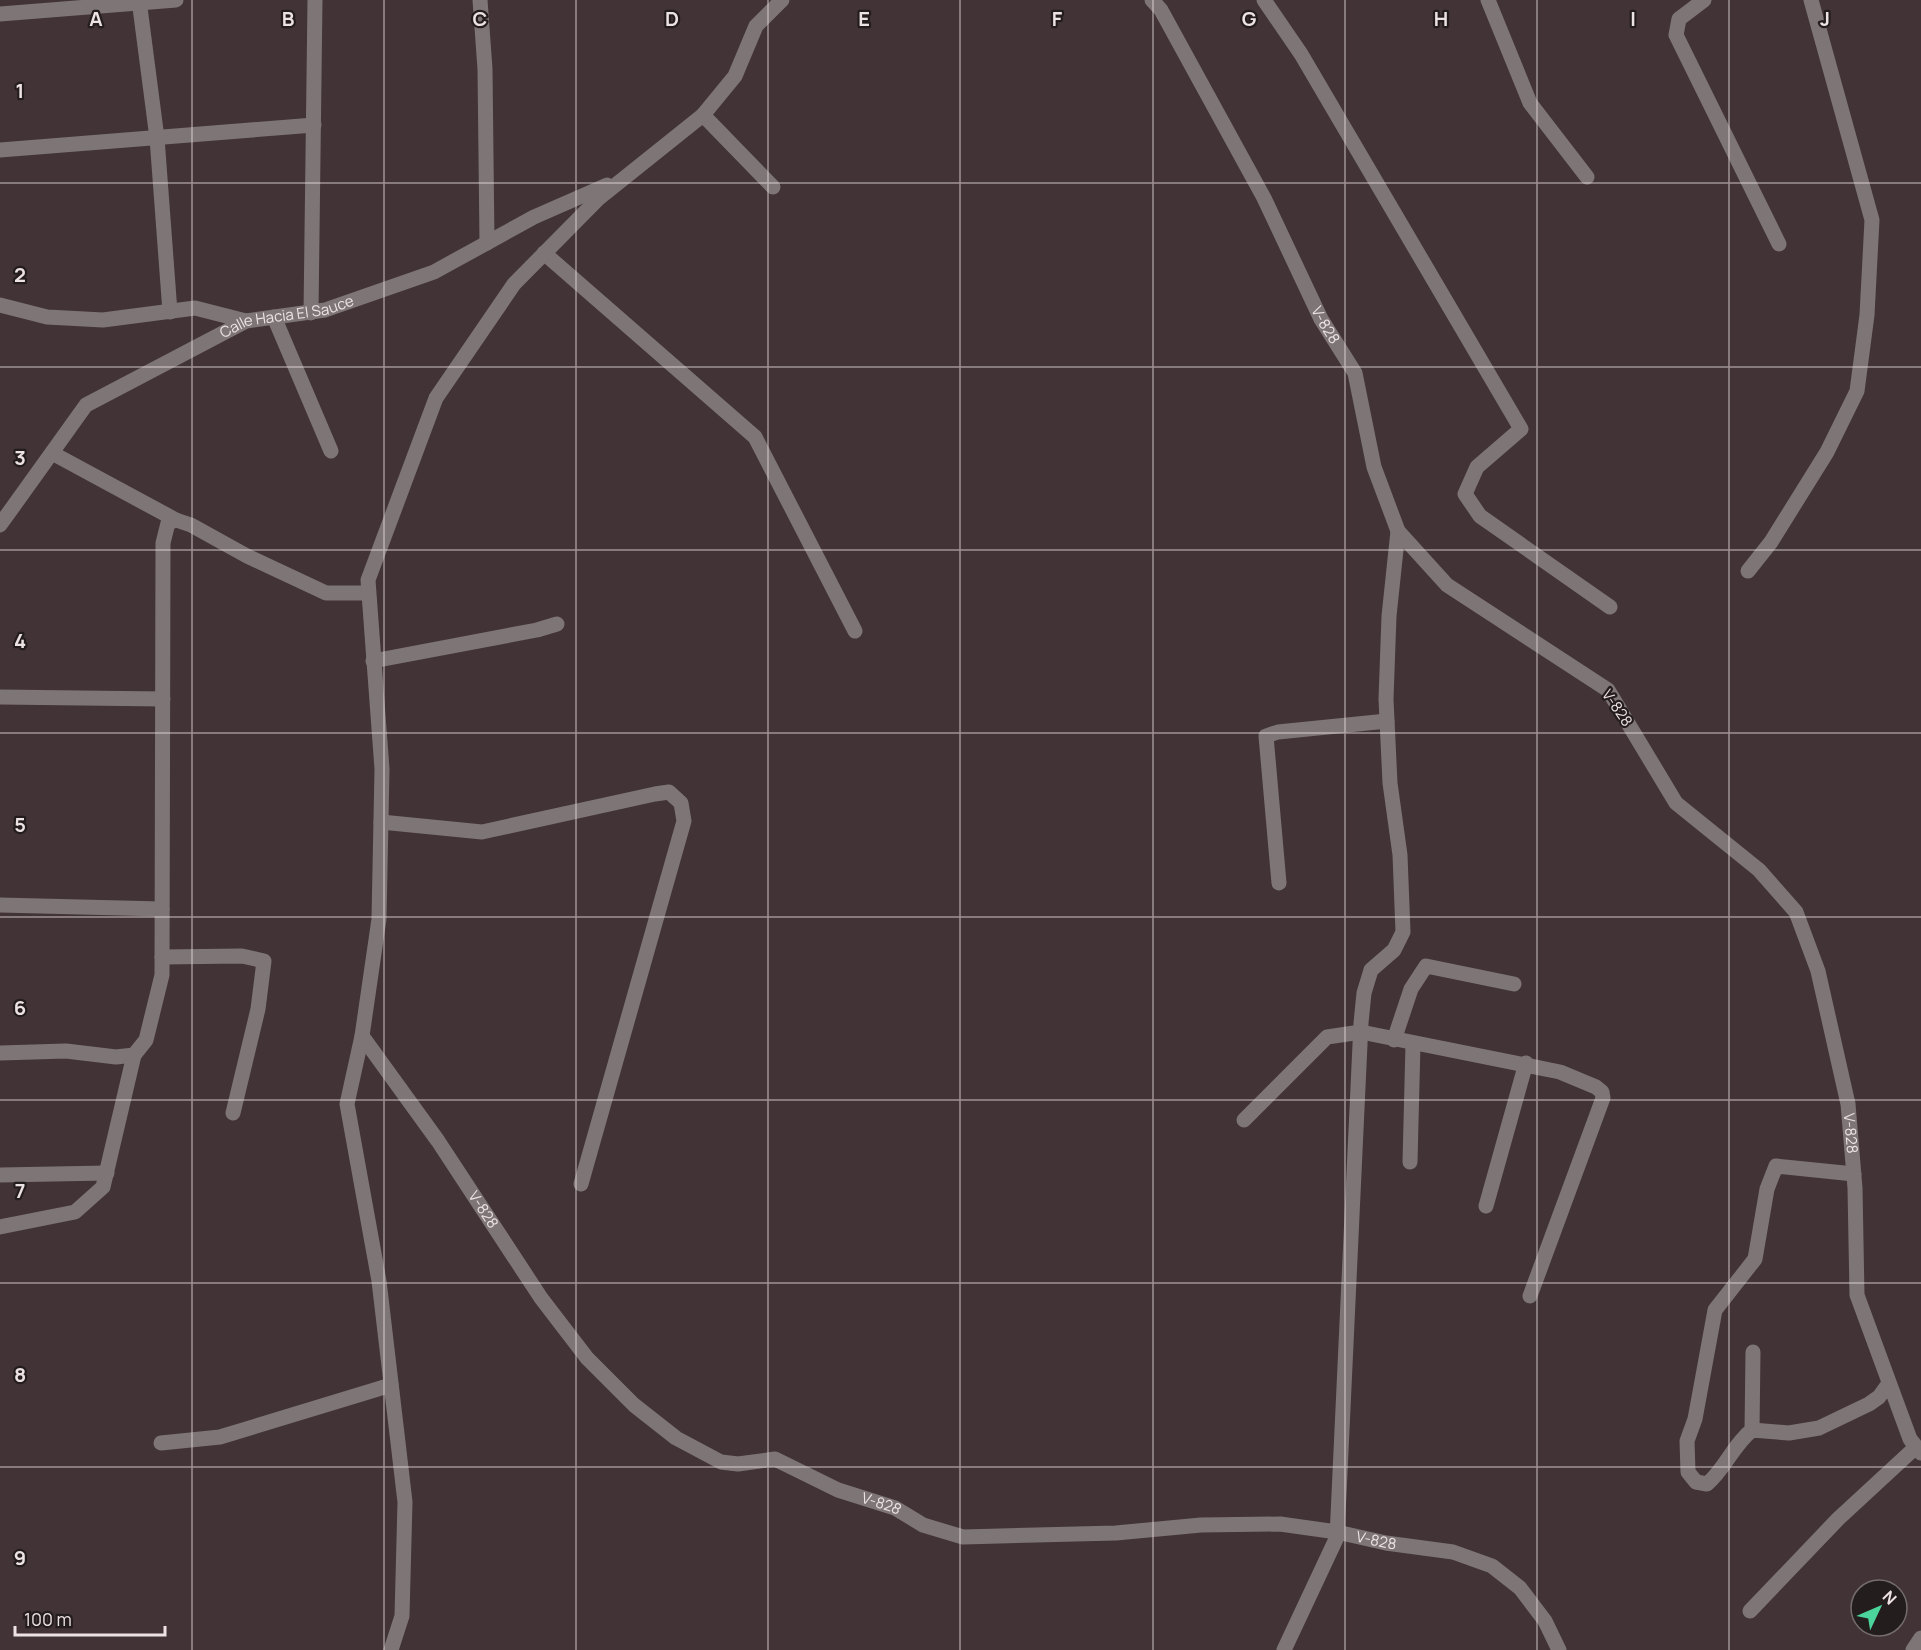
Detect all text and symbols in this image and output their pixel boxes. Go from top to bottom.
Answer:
text: A [89,5,103,32]
text: B [282,5,295,32]
text: C [473,5,487,32]
text: D [665,5,679,32]
text: E [858,5,870,32]
text: F [1052,5,1063,32]
text: G [1242,5,1257,32]
text: H [1434,5,1448,32]
text: I [1630,5,1636,32]
text: J [1820,5,1830,32]
text: 1 [16,77,24,104]
text: 2 [14,261,26,288]
street label: Calle Hacia El Sauce [216,290,357,343]
street label: V-828 [1306,303,1345,348]
text: 3 [14,444,26,471]
text: 4 [14,627,26,654]
street label: V-828 [1597,685,1638,730]
text: 5 [14,811,26,838]
text: 6 [14,994,26,1021]
street label: V-828 [1839,1112,1863,1154]
text: 7 [15,1177,25,1204]
street label: V-828 [464,1187,504,1232]
text: 8 [14,1361,26,1388]
street label: V-828 [859,1487,906,1520]
street label: V-828 [1354,1526,1398,1554]
text: 9 [14,1544,26,1571]
north arrow [1849,1578,1909,1638]
text: N [1878,1586,1902,1609]
scale bar [15,1599,165,1637]
text: 100 m [24,1607,72,1631]

